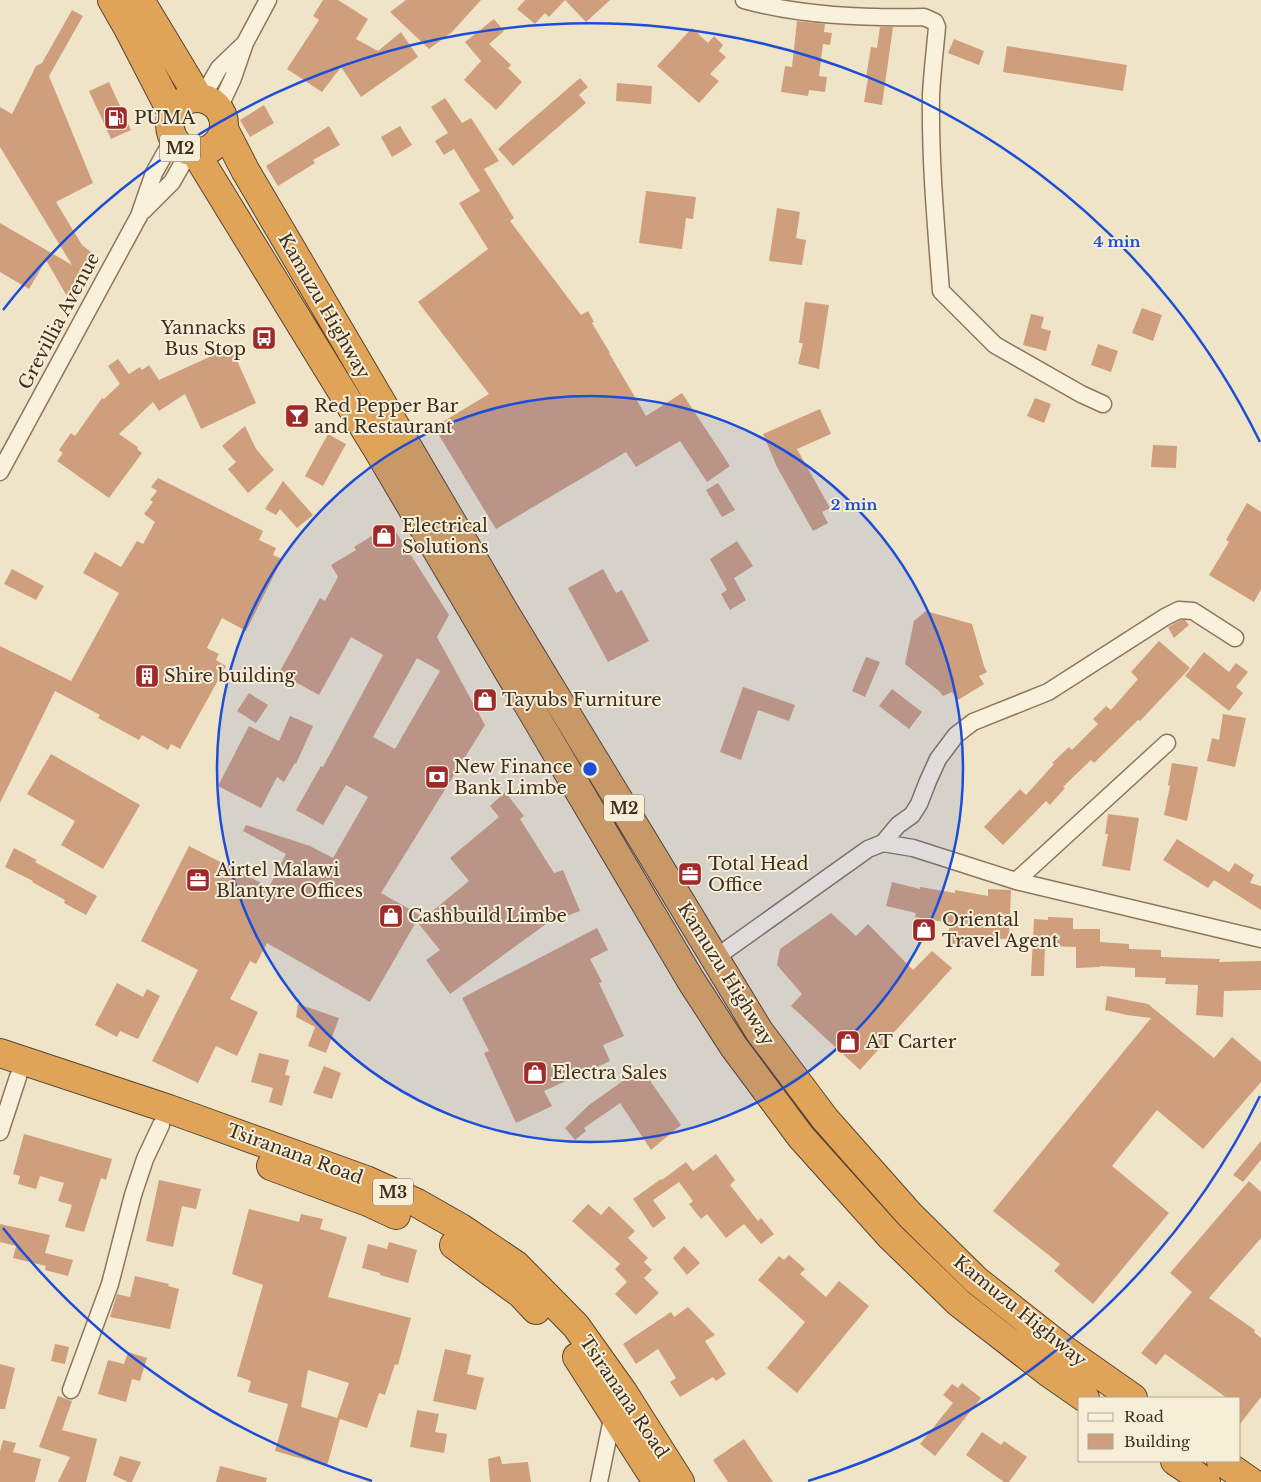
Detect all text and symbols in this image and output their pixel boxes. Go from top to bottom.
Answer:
fuel station icon: PUMA [103,105,129,131]
place label: PUMA [134,107,196,129]
road number: M2 [160,134,200,162]
street label: Kamuzu Highway [273,229,375,383]
text: 4 min [1094,232,1141,251]
street label: Grevillia Avenue [14,249,104,393]
place label: Yannacks Bus Stop [160,317,246,360]
bus stop icon: Yannacks Bus Stop [251,325,277,351]
place label: Red Pepper Bar and Restaurant [314,395,459,438]
bar icon: Red Pepper Bar and Restaurant [284,403,310,429]
text: 2 min [831,495,877,514]
place label: Electrical Solutions [402,515,489,558]
shop icon: Electrical Solutions [371,523,397,549]
building icon: Shire building [134,663,160,689]
place label: Shire building [164,665,296,687]
shop icon: Tayubs Furniture [472,687,498,713]
place label: Tayubs Furniture [502,689,662,711]
place label: New Finance Bank Limbe [454,756,573,799]
centre of rings [581,760,599,778]
bank icon: New Finance Bank Limbe [424,764,450,790]
road number: M2 [604,794,644,821]
place label: Total Head Office [708,853,809,896]
place label: Airtel Malawi Blantyre Offices [215,859,363,902]
office icon: Total Head Office [677,861,703,887]
office icon: Airtel Malawi Blantyre Offices [185,867,211,893]
street label: Kamuzu Highway [673,898,779,1050]
shop icon: Cashbuild Limbe [378,903,404,929]
place label: Cashbuild Limbe [408,905,567,927]
place label: Oriental Travel Agent [942,909,1059,952]
shop icon: Oriental Travel Agent [911,917,937,943]
shop icon: AT Carter [835,1029,861,1055]
place label: AT Carter [865,1031,957,1053]
shop icon: Electra Sales [522,1060,548,1086]
place label: Electra Sales [552,1062,667,1084]
street label: Tsiranana Road [224,1119,366,1189]
road number: M3 [373,1178,413,1206]
street label: Kamuzu Highway [949,1251,1091,1372]
street label: Tsiranana Road [575,1332,673,1462]
legend [1078,1397,1241,1462]
text: Road [1124,1407,1164,1426]
text: Building [1124,1432,1191,1451]

